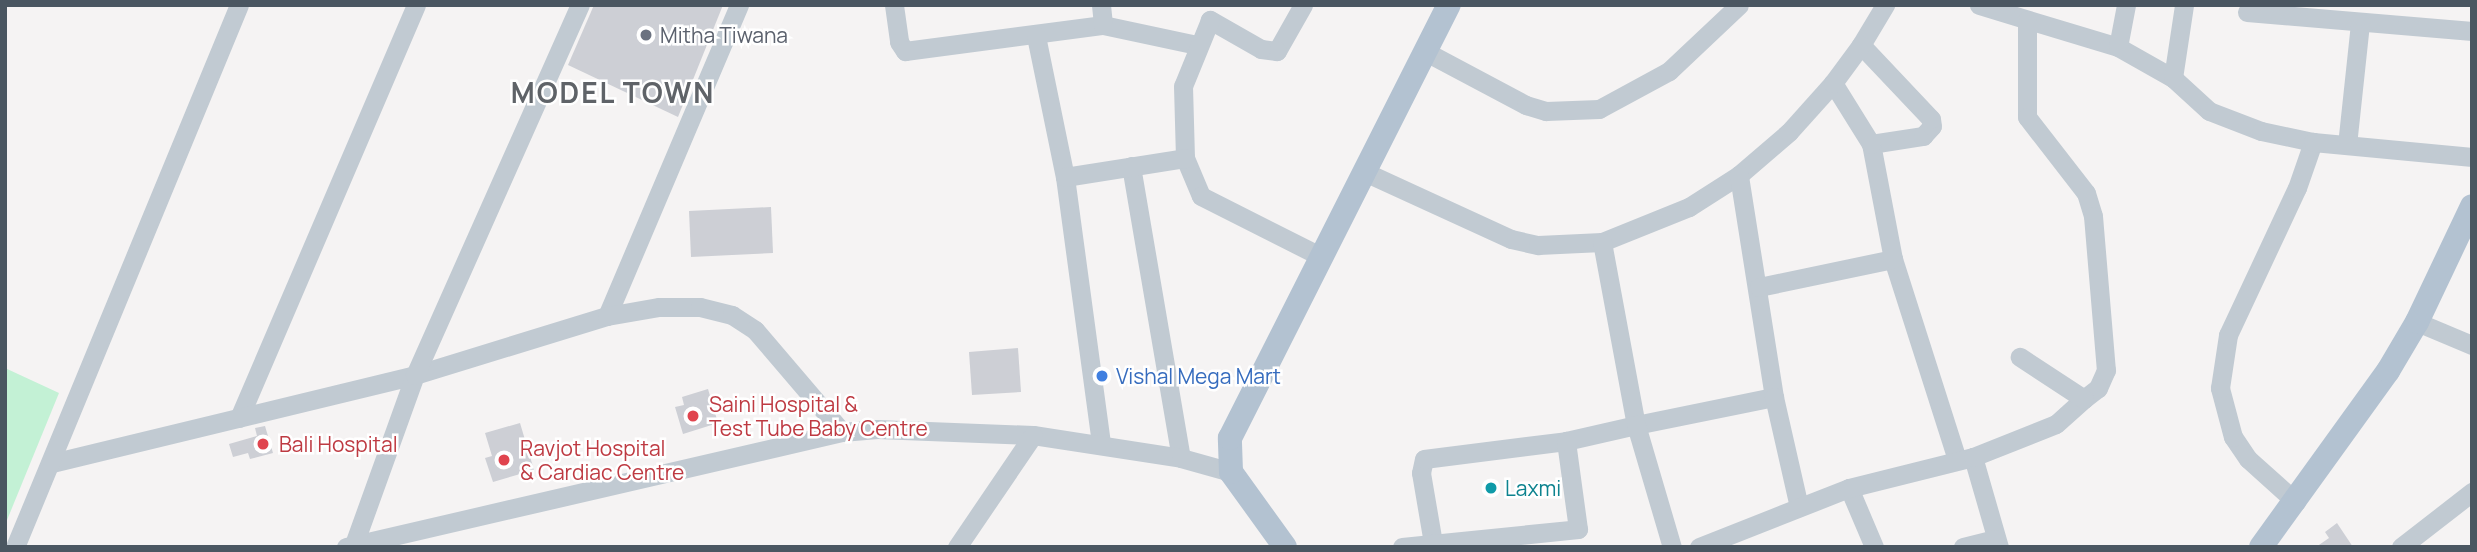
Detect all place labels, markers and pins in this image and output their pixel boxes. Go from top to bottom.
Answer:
place label: Mitha Tiwana [660,22,788,48]
marker: Mitha Tiwana [638,27,654,43]
place label: Vishal Mega Mart [1116,363,1281,389]
marker: Vishal Mega Mart [1094,368,1110,384]
place label: Saini Hospital & Test Tube Baby Centre [709,391,928,441]
marker: Saini Hospital & Test Tube Baby Centre [683,406,703,426]
place label: Bali Hospital [279,431,398,457]
marker: Bali Hospital [253,434,273,454]
place label: Ravjot Hospital & Cardiac Centre [520,435,684,485]
marker: Ravjot Hospital & Cardiac Centre [494,450,514,470]
place label: Laxmi [1505,475,1561,501]
marker: Laxmi [1483,480,1499,496]

